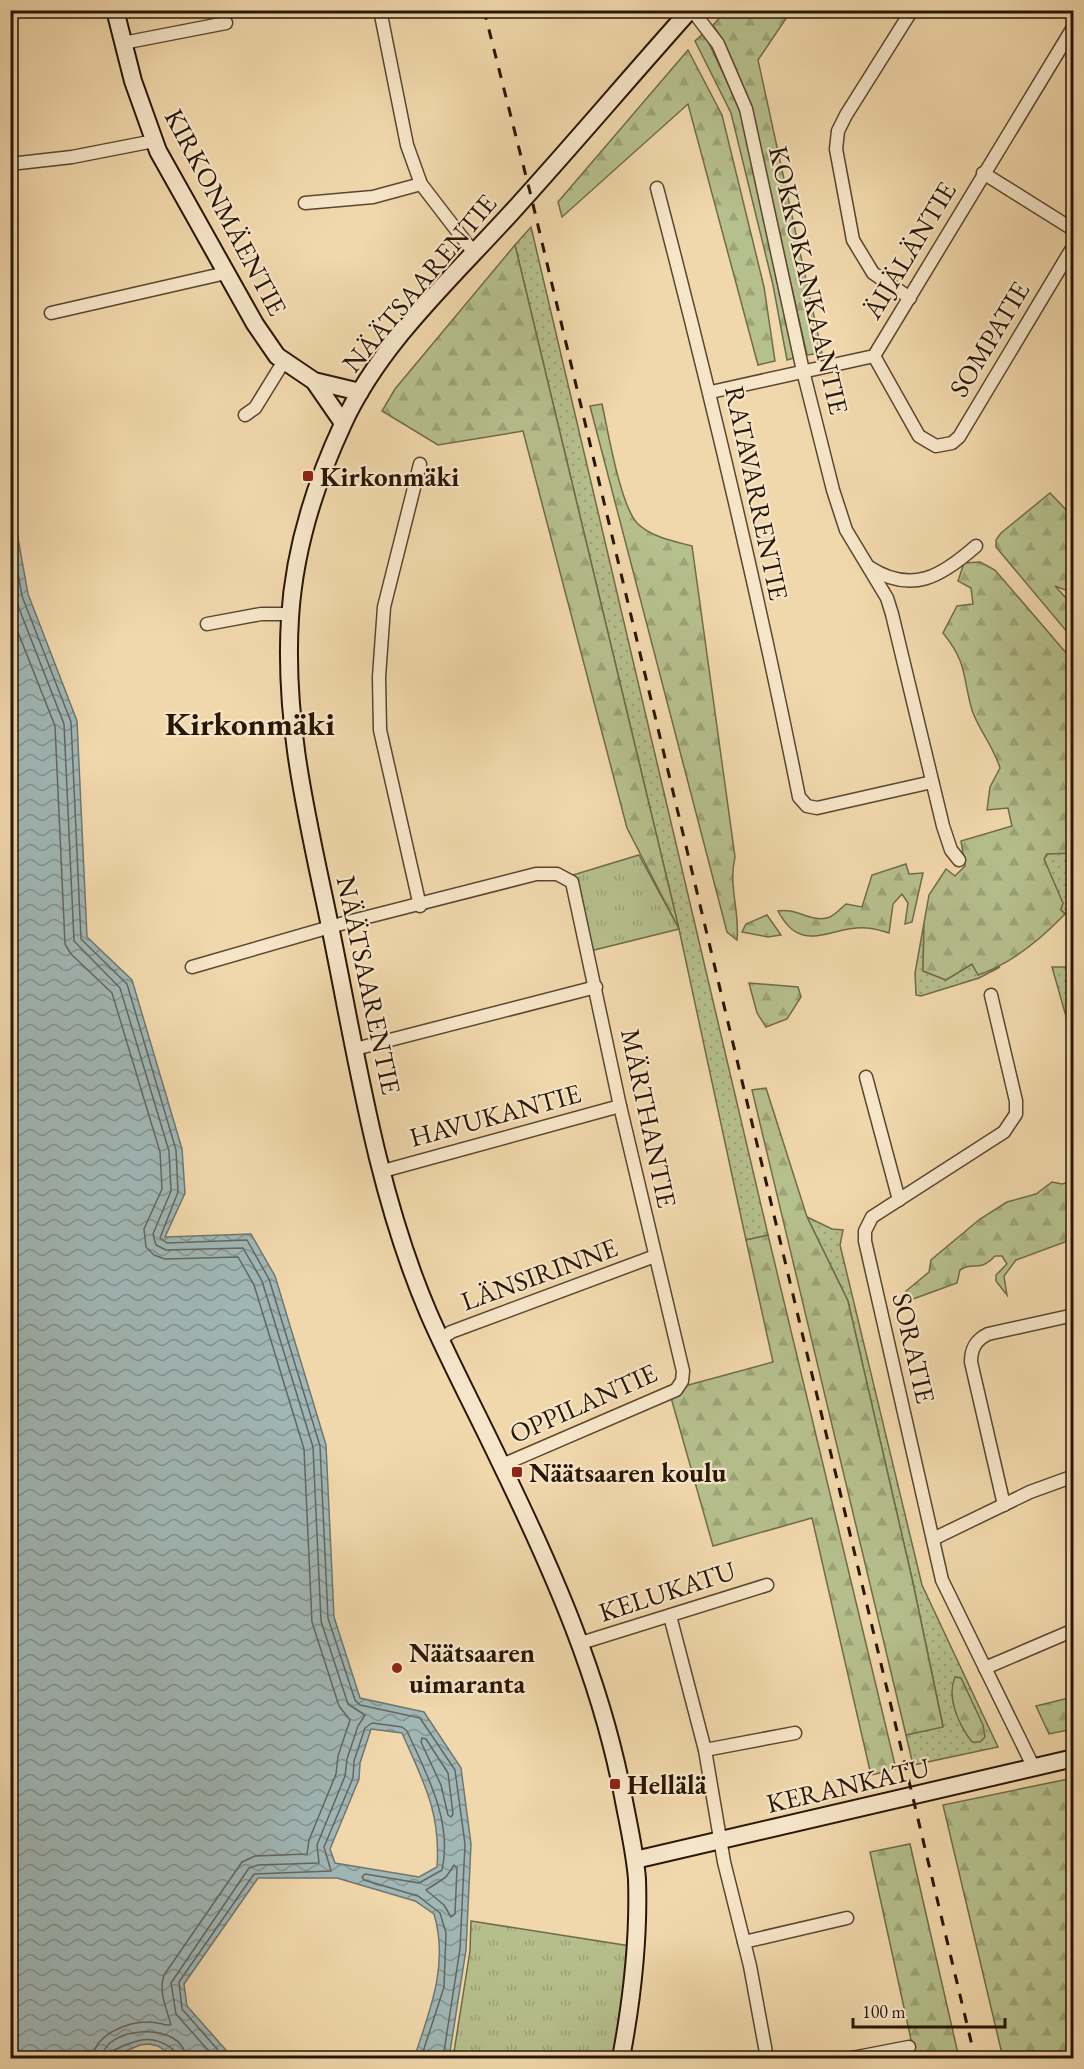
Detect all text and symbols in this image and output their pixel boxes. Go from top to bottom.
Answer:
street label: KIRKONMÄENTIE [157,103,295,321]
street label: KOKKOKANKAANTIE [761,142,857,418]
street label: ÄIJÄLÄNTIE [854,175,964,326]
street label: NÄÄTSAARENTIE [334,187,504,379]
street label: SOMPATIE [941,275,1037,403]
street label: RATAVARRENTIE [717,383,797,603]
place label: Kirkonmäki [320,459,459,494]
marker: Kirkonmäki [301,469,315,483]
district label: Kirkonmäki [165,702,335,745]
street label: NÄÄTSAARENTIE [329,873,409,1097]
street label: MÄRTHANTIE [613,1025,685,1211]
street label: HAVUKANTIE [406,1075,584,1155]
street label: LÄNSIRINNE [456,1230,622,1318]
street label: SORATIE [884,1289,944,1407]
street label: OPPILANTIE [504,1355,662,1451]
place label: Näätsaaren koulu [529,1455,726,1490]
marker: Näätsaaren koulu [510,1465,524,1479]
street label: KELUKATU [594,1552,740,1630]
place label: Näätsaaren uimaranta [409,1635,535,1701]
marker: Näätsaaren uimaranta [390,1661,404,1675]
street label: KERANKATU [763,1749,933,1821]
place label: Hellälä [627,1767,707,1802]
marker: Hellälä [608,1777,622,1791]
scale bar [853,1991,1004,2029]
text: 100 m [862,2000,906,2023]

